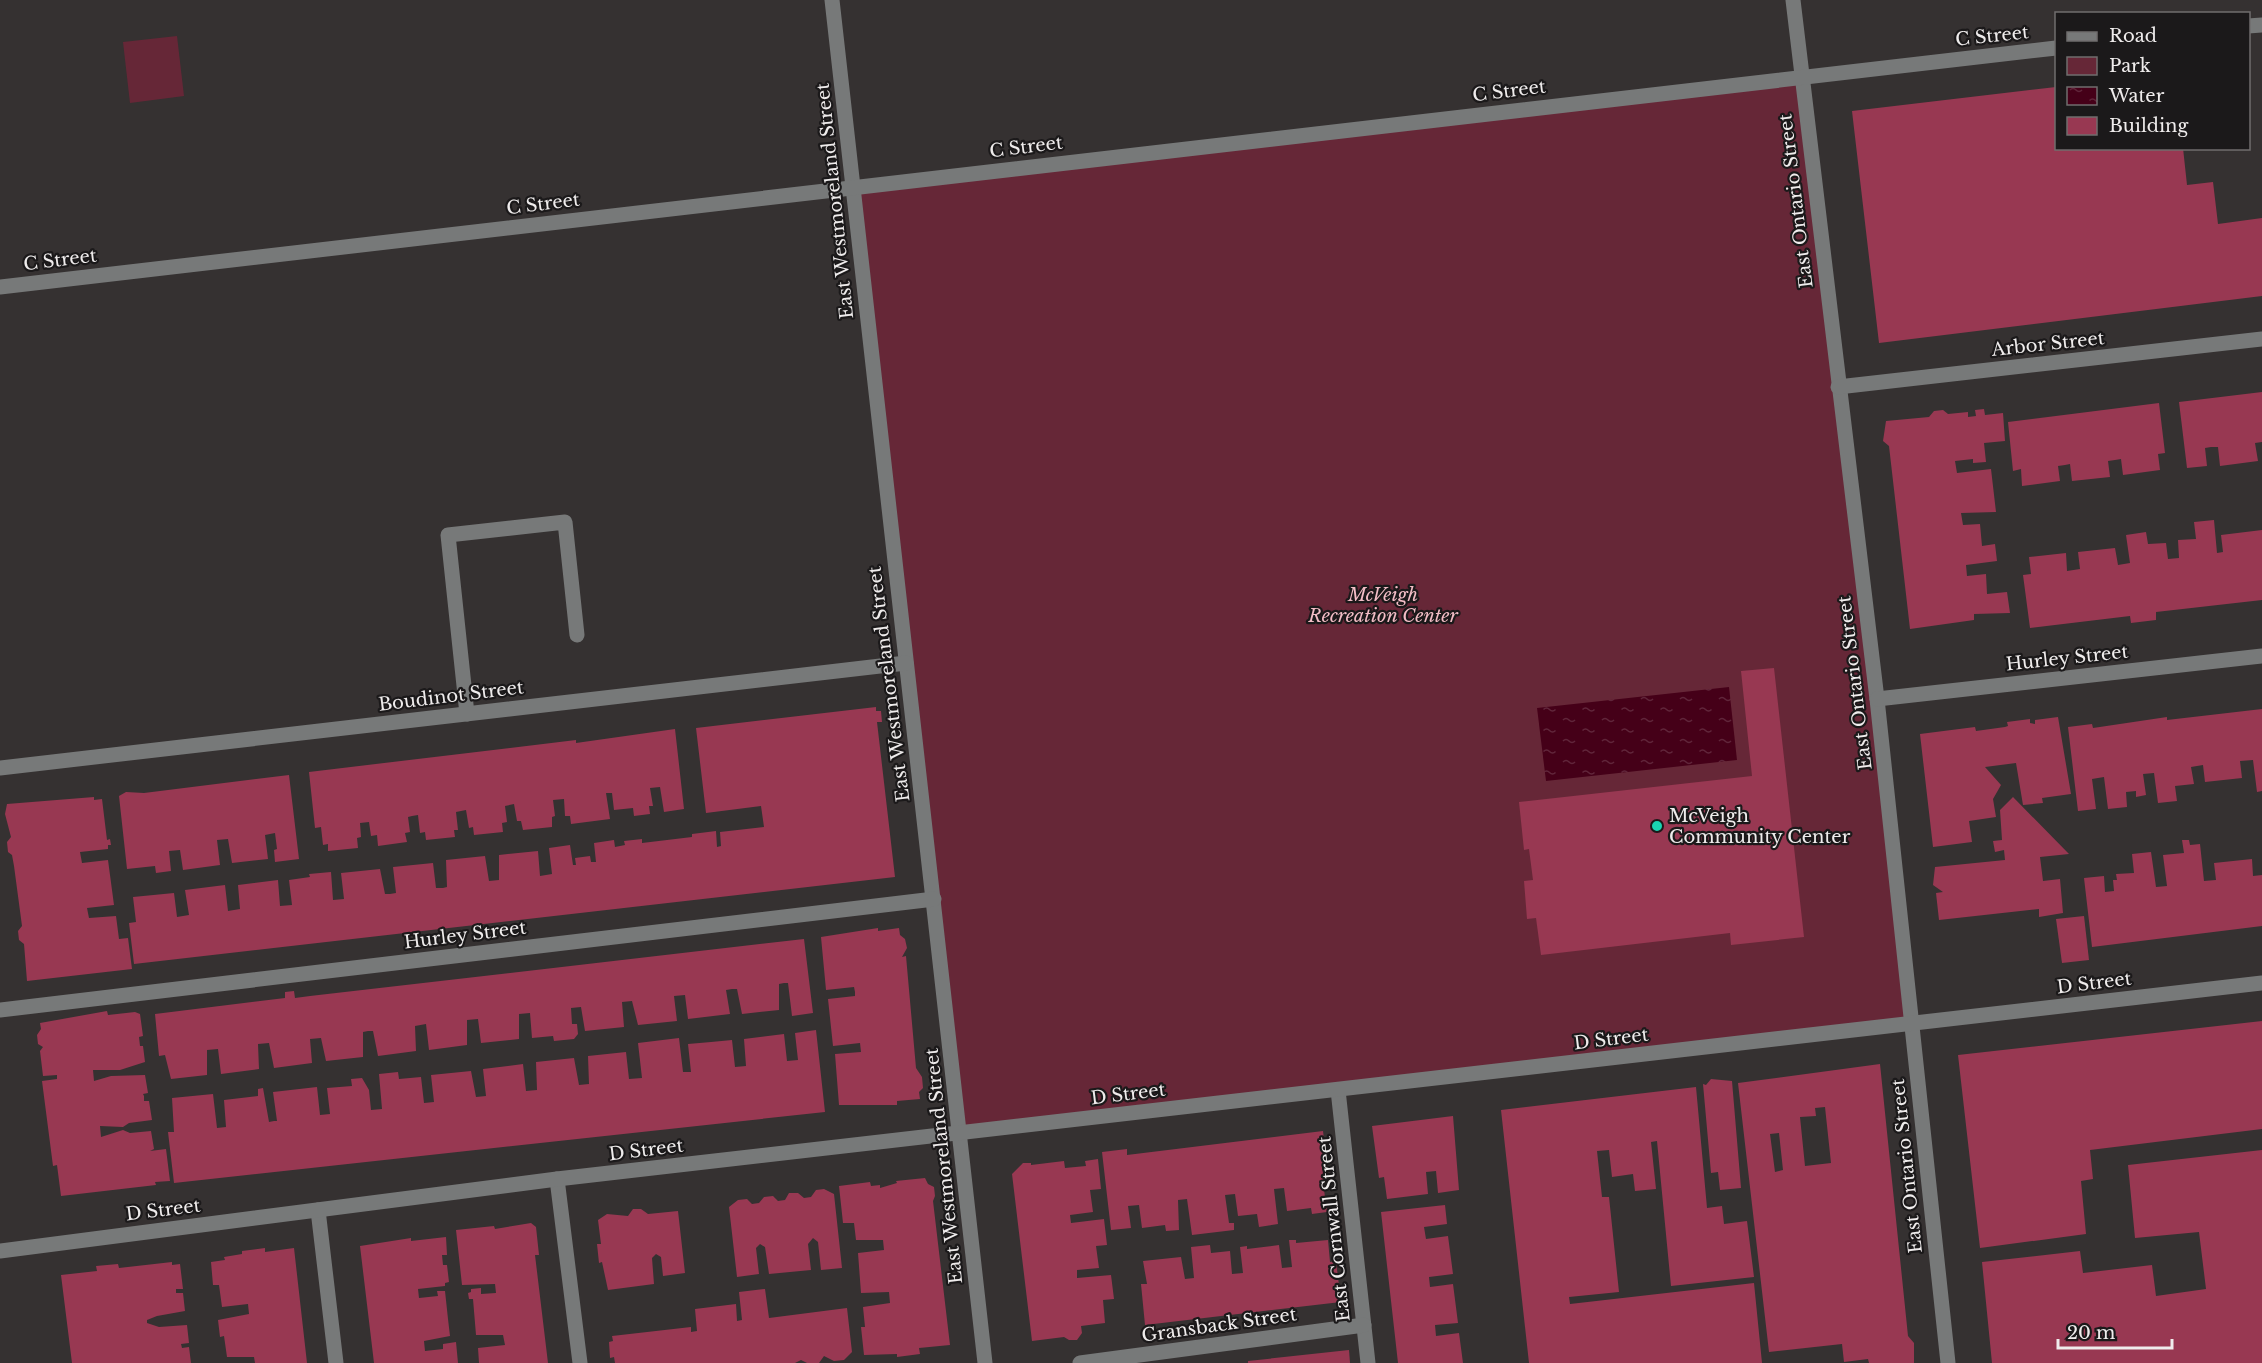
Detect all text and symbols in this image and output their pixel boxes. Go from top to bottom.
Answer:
legend [2055,12,2250,150]
street label: C Street [1954,21,2030,51]
text: Road [2109,25,2157,47]
text: Park [2109,55,2151,77]
street label: C Street [1471,76,1547,106]
street label: East Westmoreland Street [812,82,858,320]
text: Water [2108,85,2165,107]
street label: East Ontario Street [1774,113,1818,289]
text: Building [2109,115,2188,137]
street label: C Street [988,132,1064,162]
street label: C Street [505,189,581,219]
street label: C Street [22,245,98,275]
street label: Arbor Street [1989,327,2106,361]
street label: East Westmoreland Street [864,565,914,803]
park label: McVeigh Recreation Center [1307,584,1459,627]
street label: East Ontario Street [1833,595,1877,771]
street label: Hurley Street [2005,641,2130,675]
street label: Boudinot Street [377,676,525,716]
place label: McVeigh Community Center [1669,805,1851,848]
marker: McVeigh Community Center [1650,819,1664,833]
street label: Hurley Street [403,917,528,953]
street label: D Street [2055,967,2133,999]
street label: D Street [1572,1023,1650,1055]
street label: East Westmoreland Street [921,1047,967,1285]
street label: D Street [1089,1078,1167,1110]
street label: East Ontario Street [1887,1078,1927,1254]
street label: D Street [607,1134,685,1166]
street label: East Cornwall Street [1313,1135,1355,1323]
street label: D Street [124,1194,202,1226]
street label: Gransback Street [1140,1303,1298,1347]
scale bar [2058,1312,2172,1350]
text: 20 m [2067,1322,2115,1344]

